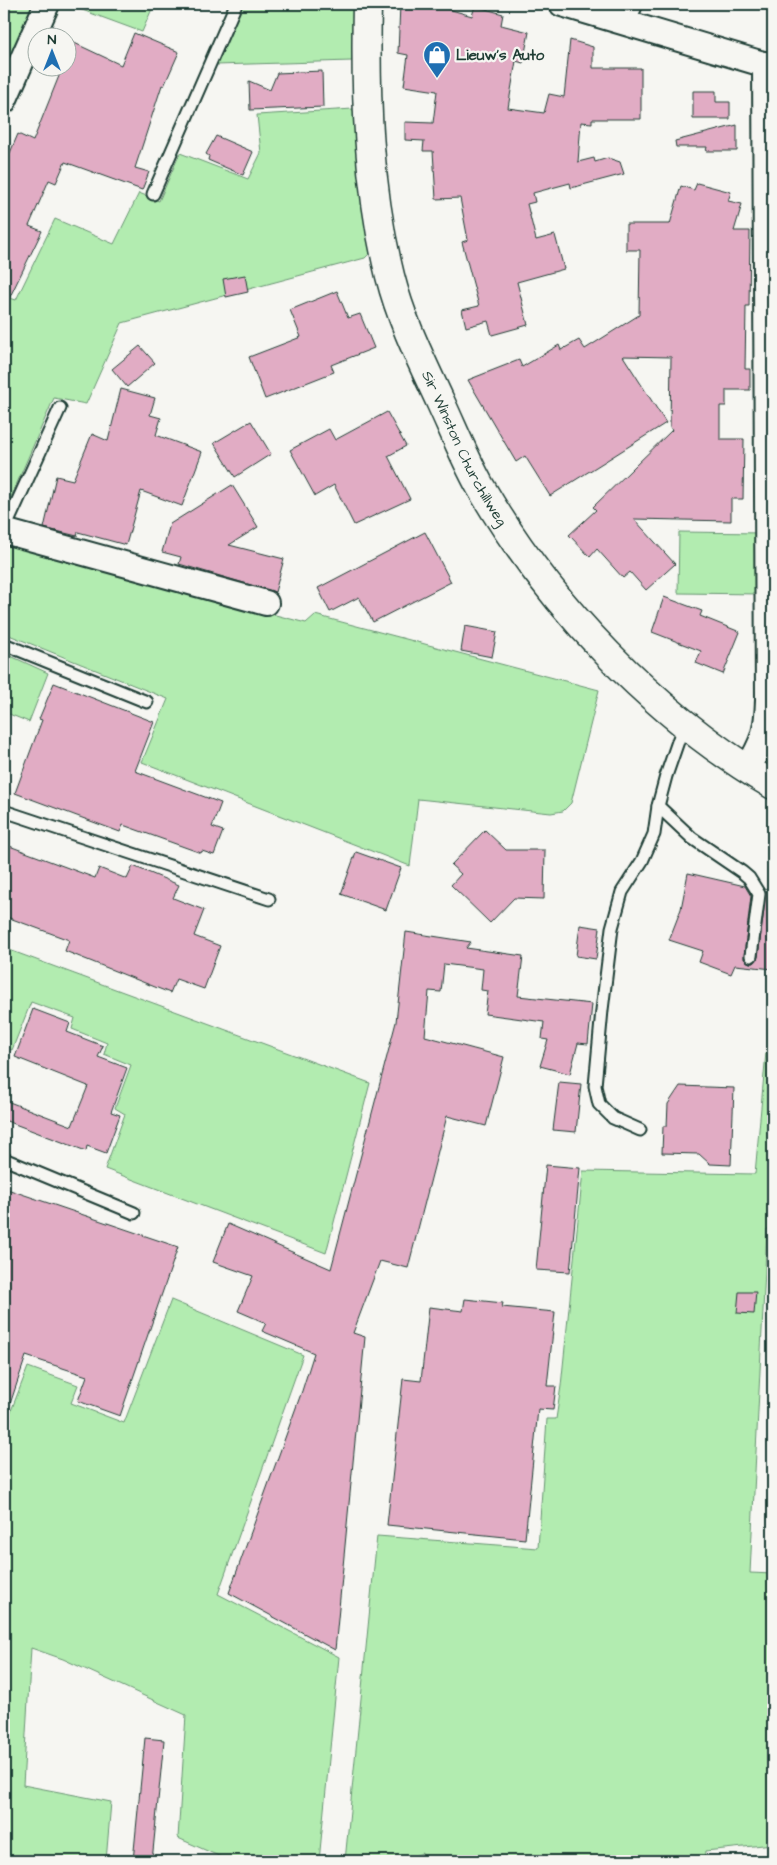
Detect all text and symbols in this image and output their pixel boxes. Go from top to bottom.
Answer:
north arrow [28,28,78,78]
text: N [48,30,57,50]
shop icon: Lieuw's Auto [422,40,452,79]
place label: Lieuw's Auto [456,45,545,66]
street label: Sir Winston Churchillweg [417,367,513,531]

